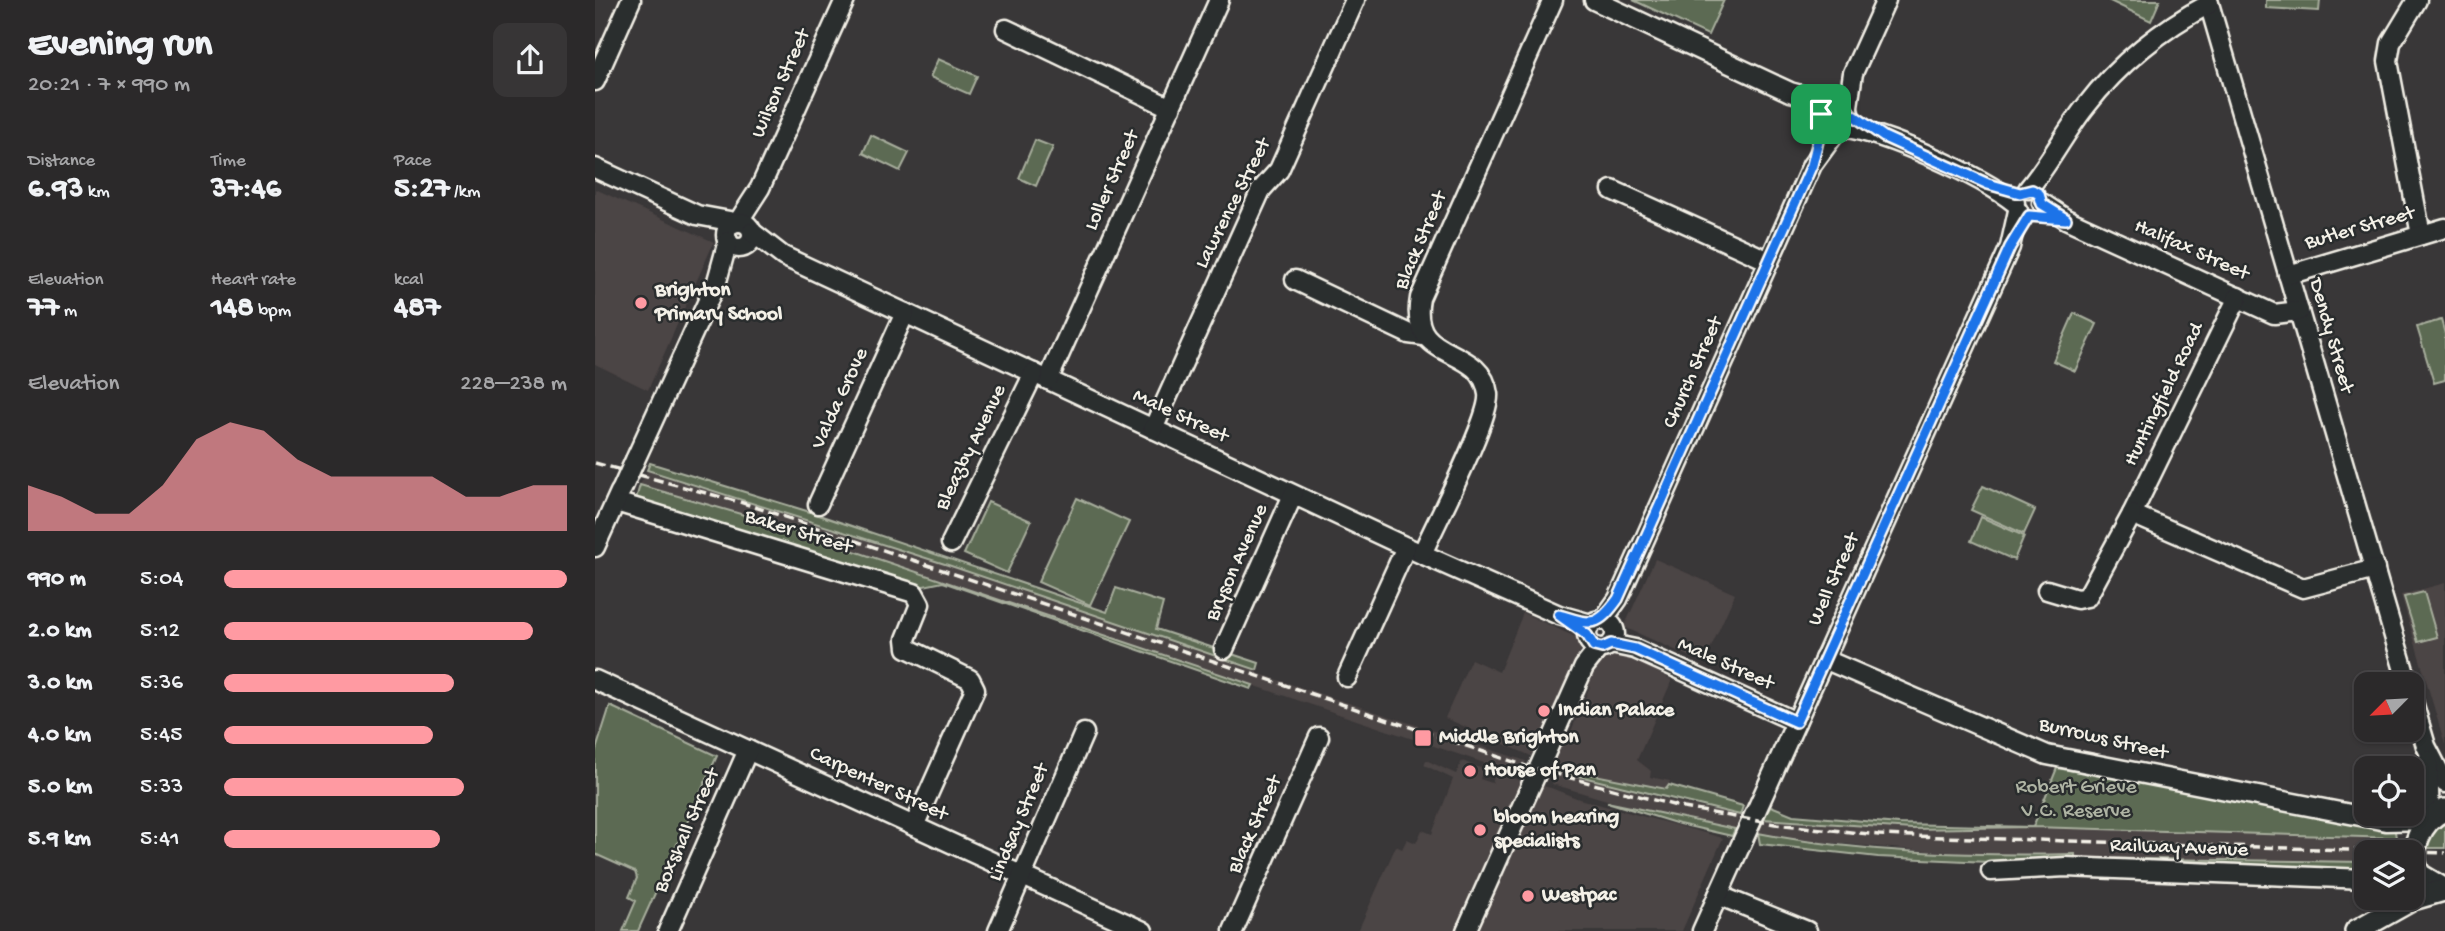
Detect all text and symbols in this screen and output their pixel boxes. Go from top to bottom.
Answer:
button: share [493,23,567,97]
street label: Wilson Street [747,23,818,142]
text: Evening run [28,24,212,68]
text: 20:21 · 7 × 990 m [28,72,190,99]
pin [1791,84,1851,144]
icon: arrive [1802,95,1840,133]
street label: Loller Street [1080,125,1147,235]
street label: Lawrence Street [1190,133,1279,273]
text: Distance [28,150,95,173]
text: Time [211,150,246,173]
text: Pace [394,150,431,173]
text: 6.93 [28,173,83,208]
text: 37:46 [211,173,281,208]
text: 5:27 [394,173,450,208]
text: km [83,181,110,204]
text: /km [450,181,481,204]
street label: Black Street [1390,186,1455,295]
street label: Butler Street [2301,201,2420,257]
street label: Halifax Street [2130,215,2254,288]
text: Elevation [28,269,104,292]
text: Heart rate [211,269,296,292]
text: kcal [394,269,424,292]
street label: Dendy Street [2301,274,2359,399]
place label: Brighton Primary School [654,279,783,328]
text: 77 [28,292,59,327]
text: 148 [211,292,254,327]
text: 487 [394,292,440,327]
marker: Brighton Primary School [633,295,649,311]
text: m [59,300,77,323]
text: bpm [254,300,291,323]
street label: Church Street [1658,311,1731,433]
street label: Huntingfield Road [2119,318,2211,471]
street label: Valda Grove [806,343,876,454]
text: Elevation [28,371,119,398]
text: 228–238 m [460,371,567,398]
street label: Bleazby Avenue [930,380,1014,516]
street label: Male Street [1128,384,1234,451]
street label: Bryson Avenue [1201,500,1275,626]
street label: Baker Street [740,505,857,562]
street label: Well Street [1803,528,1868,630]
text: 990 m [28,566,86,593]
text: 5:04 [140,566,183,593]
text: 2.0 km [28,618,92,645]
text: 5:12 [140,618,180,645]
street label: Male Street [1673,633,1779,698]
text: 3.0 km [28,670,92,697]
text: 5:36 [140,670,183,697]
north arrow [2354,672,2424,742]
map controls [2354,672,2424,910]
place label: Indian Palace [1558,699,1675,724]
marker: Indian Palace [1536,703,1552,719]
street label: Burrows Street [2035,713,2172,767]
text: 4.0 km [28,722,91,749]
text: 5:45 [140,722,182,749]
place label: Middle Brighton [1439,726,1580,751]
marker: Middle Brighton [1413,728,1433,748]
street label: Carpenter Street [805,742,953,829]
button: locate [2354,756,2424,826]
street label: Lindsay Street [984,758,1057,886]
place label: House of Pan [1484,759,1597,784]
street label: Boxshall Street [649,763,728,898]
marker: House of Pan [1462,763,1478,779]
street label: Black Street [1223,770,1290,879]
text: 5.0 km [28,774,92,801]
text: 5:33 [140,774,183,801]
park label: Robert Grieve V.C. Reserve [2016,776,2138,825]
place label: bloom hearing specialists [1493,806,1619,855]
marker: bloom hearing specialists [1472,822,1488,838]
text: 5.9 km [28,826,91,853]
text: 5:41 [140,826,180,853]
street label: Railway Avenue [2109,834,2250,864]
button: layers [2354,840,2424,910]
place label: Westpac [1541,884,1618,909]
marker: Westpac [1520,888,1536,904]

